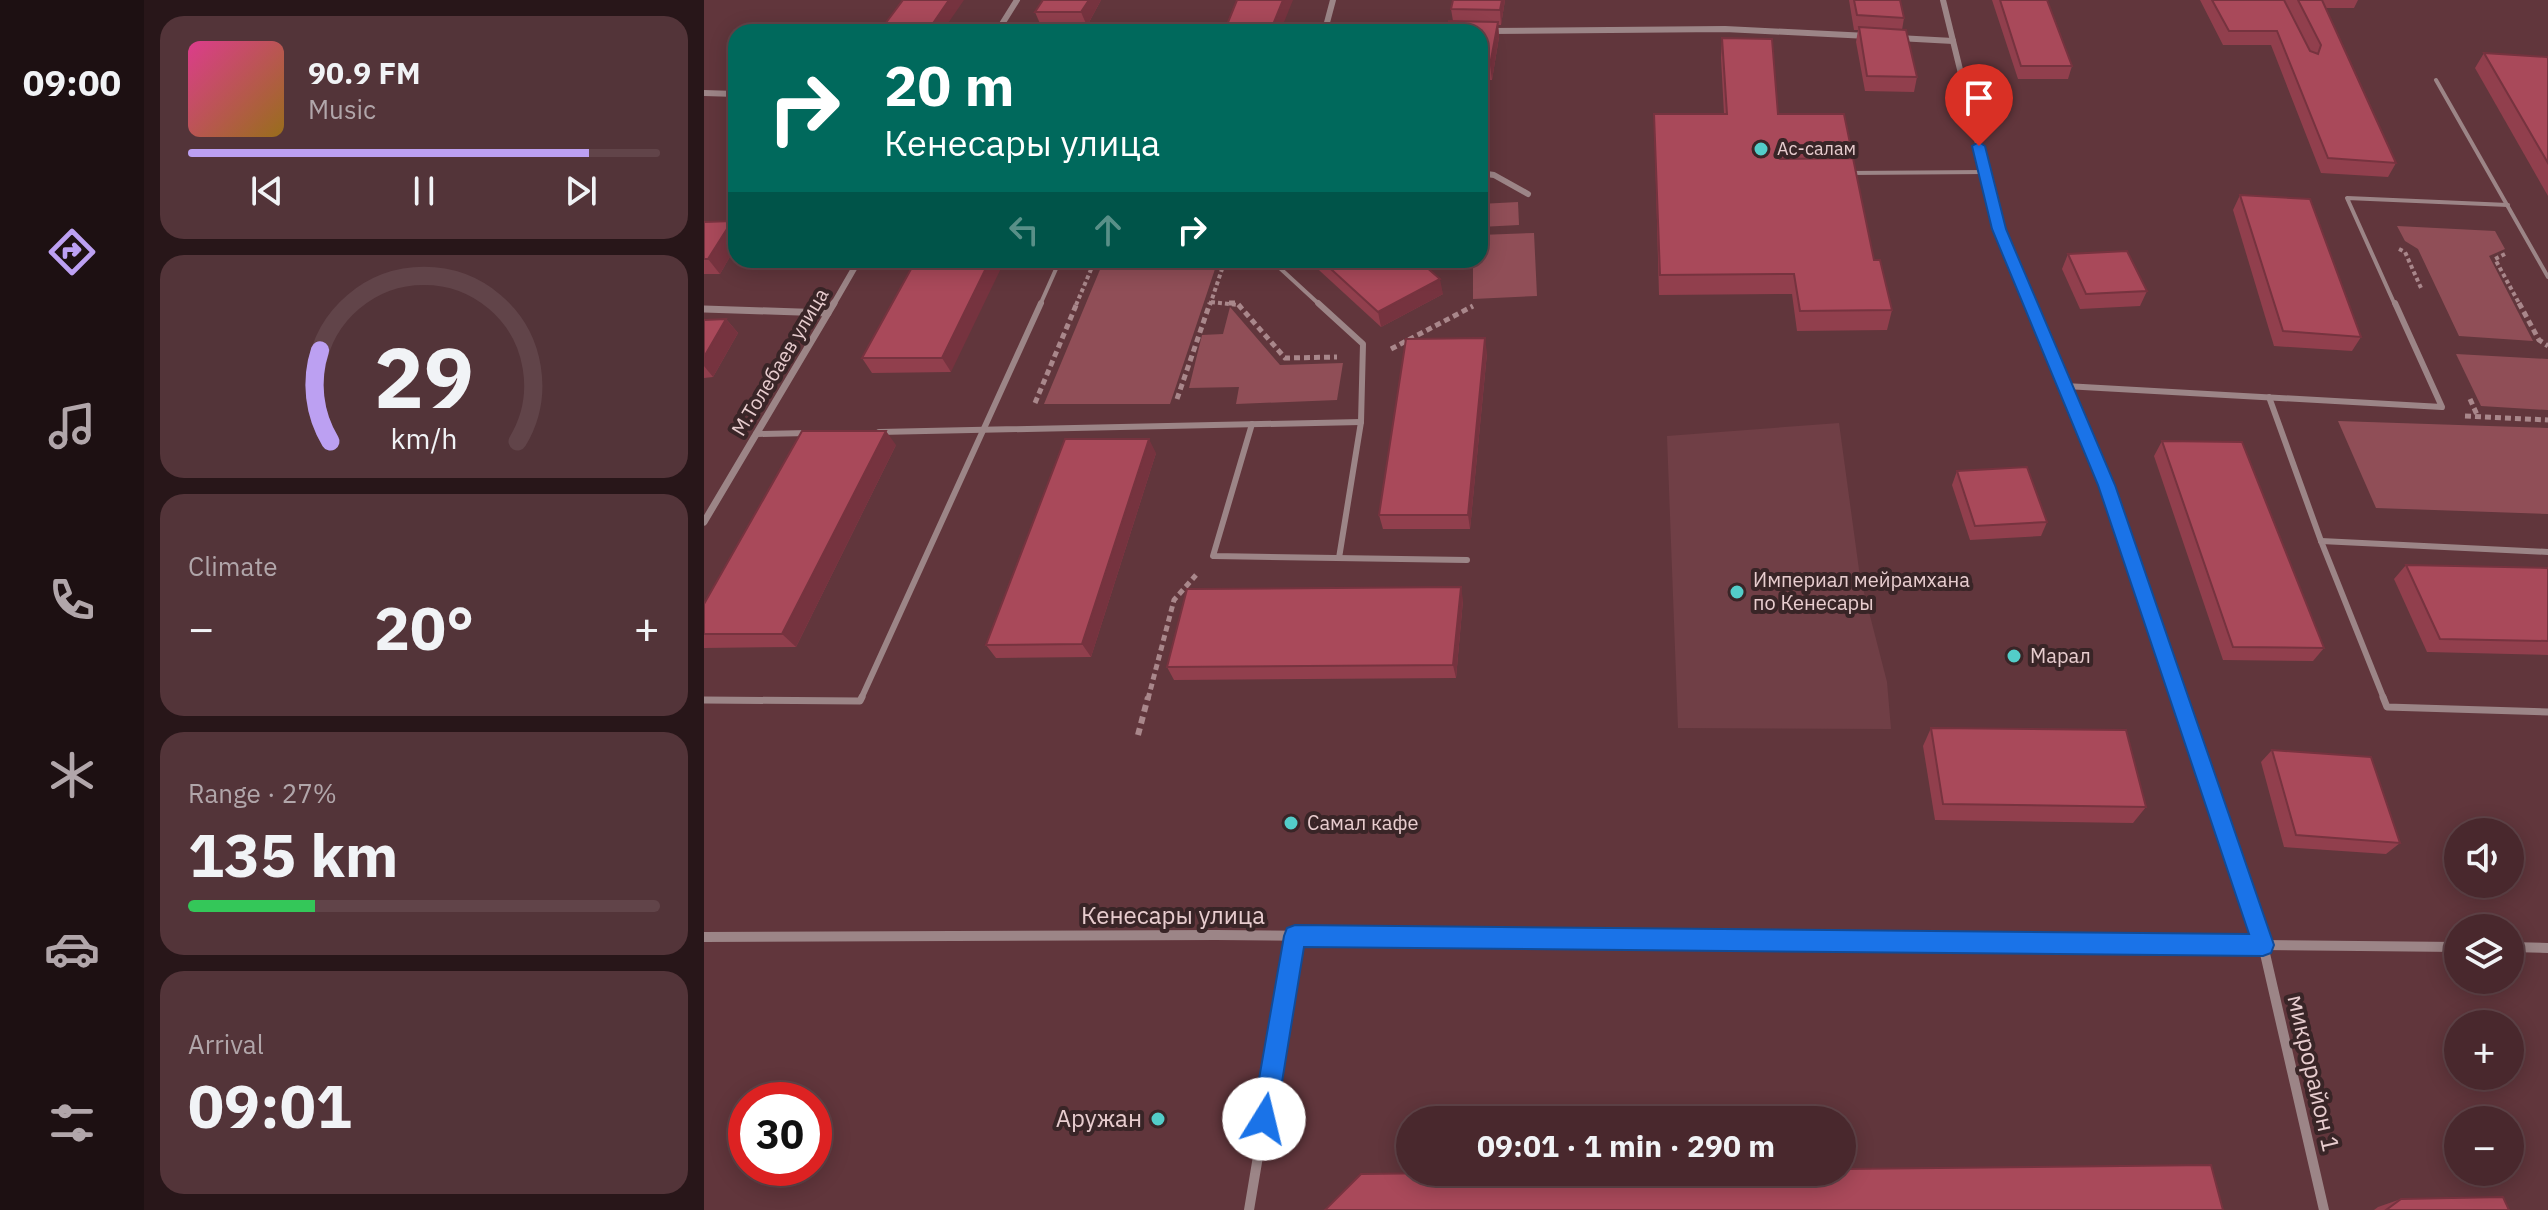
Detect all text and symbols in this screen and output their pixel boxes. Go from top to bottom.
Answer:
text: 20 m [884,49,1014,121]
text: 90.9 FM [308,53,421,92]
icon: right [752,56,856,160]
text: 09:00 [23,59,121,106]
pin [1945,64,2013,146]
icon: arrive [1957,76,2001,120]
text: Music [308,92,376,126]
text: Кенесары улица [884,119,1160,166]
place label: Ас-салам [1777,137,1856,160]
marker: Ас-салам [1752,140,1770,158]
icon: previous [245,169,289,213]
icon: pause [402,169,446,213]
icon: next [559,169,603,213]
icon: left [1002,208,1046,252]
icon: ahead [1086,208,1130,252]
icon: right [1170,208,1214,252]
icon: directions [44,224,100,280]
street label: М.Толебаев улица [725,283,835,441]
text: 29 [374,323,474,431]
icon: music [44,398,100,454]
text: km/h [390,420,458,457]
text: Climate [188,549,278,583]
place label: Империал мейрамхана по Кенесары [1753,566,1970,616]
icon: phone [44,572,100,628]
marker: Империал мейрамхана по Кенесары [1728,583,1746,601]
text: 20° [374,588,474,667]
text: − [188,599,214,656]
text: + [634,599,660,656]
place label: Марал [2030,642,2091,669]
marker: Марал [2005,647,2023,665]
icon: climate [44,747,100,803]
text: Range · 27% [188,776,337,810]
place label: Самал кафе [1307,809,1418,836]
marker: Самал кафе [1282,814,1300,832]
text: 135 km [188,815,398,894]
map controls [2444,818,2524,1186]
button: sound [2444,818,2524,898]
street label: Кенесары улица [1081,899,1265,931]
button: layers [2444,914,2524,994]
icon: car [44,921,100,977]
street label: микрорайон 1 [2280,991,2348,1154]
button: + [2444,1010,2524,1090]
text: Arrival [188,1027,264,1061]
text: 09:01 [188,1066,352,1145]
position arrow [1222,1077,1306,1161]
speed limit sign: 30 [728,1082,832,1186]
icon: filters [44,1095,100,1151]
place label: Аружан [1056,1102,1142,1134]
button: − [2444,1106,2524,1186]
marker: Аружан [1149,1110,1167,1128]
text: 09:01 · 1 min · 290 m [1477,1126,1775,1165]

